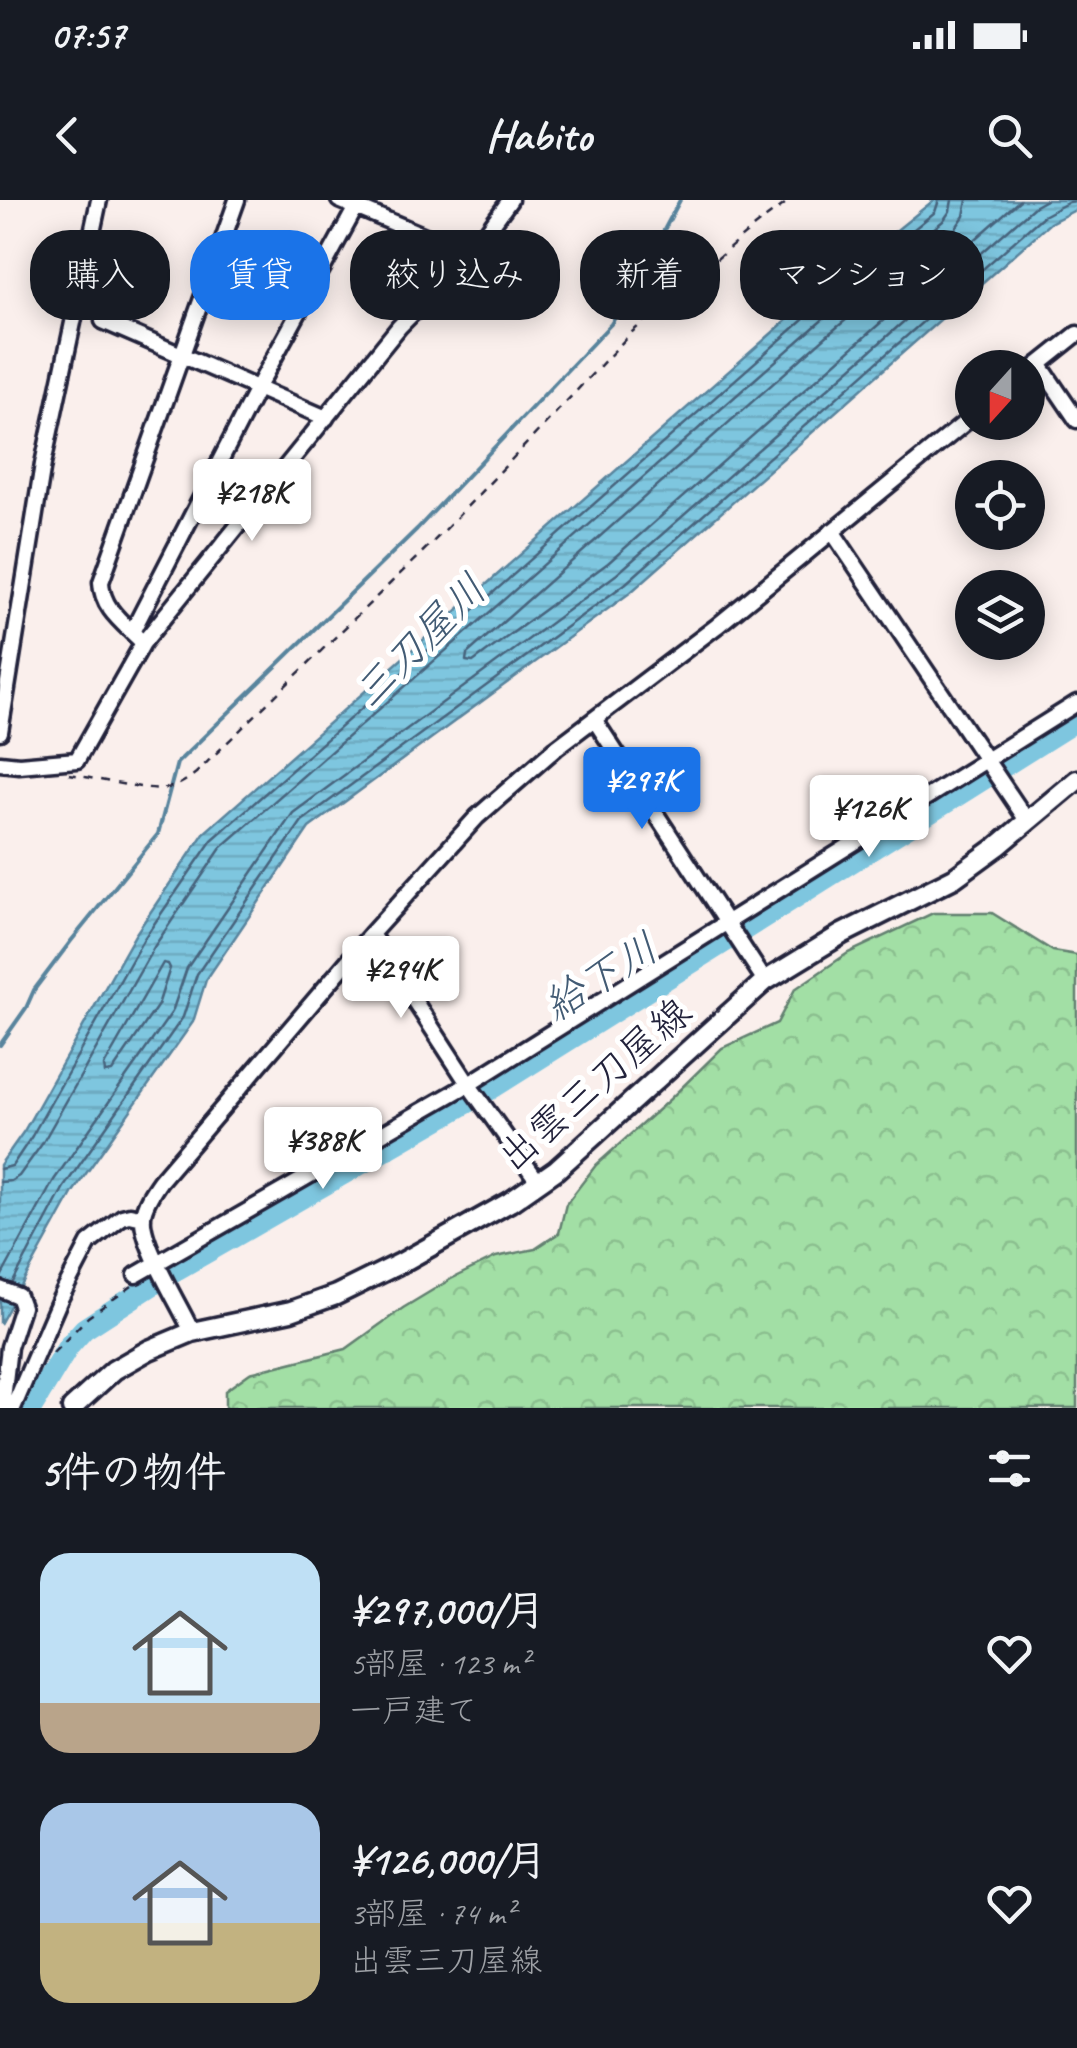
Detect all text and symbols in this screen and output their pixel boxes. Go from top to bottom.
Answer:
text: 07:57 [50,12,125,59]
text: Habito [486,107,591,164]
icon: back [40,108,95,163]
icon: search [982,108,1037,163]
chip: 購入 [30,230,170,320]
chip: 賃貸 [190,230,330,320]
chip: 絞り込み [350,230,560,320]
chip: 新着 [580,230,720,320]
chip: マンション [740,230,984,320]
north arrow [955,350,1045,440]
map controls [955,350,1045,660]
pin: ¥218K [182,459,322,544]
button: locate [955,460,1045,550]
text: ¥218K [215,471,289,512]
water label: 三刀屋川 [342,563,498,719]
button: layers [955,570,1045,660]
pin: ¥297K [572,747,712,832]
text: ¥297K [605,759,679,800]
pin: ¥126K [799,775,939,860]
text: ¥126K [832,787,906,828]
water label: 給下川 [533,921,668,1033]
pin: ¥294K [331,936,471,1021]
text: ¥294K [364,948,438,989]
street label: 出雲三刀屋線 [488,987,702,1182]
pin: ¥388K [253,1107,393,1192]
text: ¥388K [286,1119,360,1160]
icon: filters [982,1441,1037,1496]
text: 5件の物件 [40,1446,226,1499]
text: ¥297,000/月 [350,1584,546,1637]
icon: home [120,1593,240,1713]
icon: heart [982,1626,1037,1681]
text: 5部屋 · 123 m² [350,1643,529,1684]
text: 一戸建て [350,1690,478,1731]
text: ¥126,000/月 [350,1834,547,1887]
icon: home [120,1843,240,1963]
icon: heart [982,1876,1037,1931]
text: 3部屋 · 74 m² [350,1893,515,1934]
text: 出雲三刀屋線 [350,1940,542,1981]

